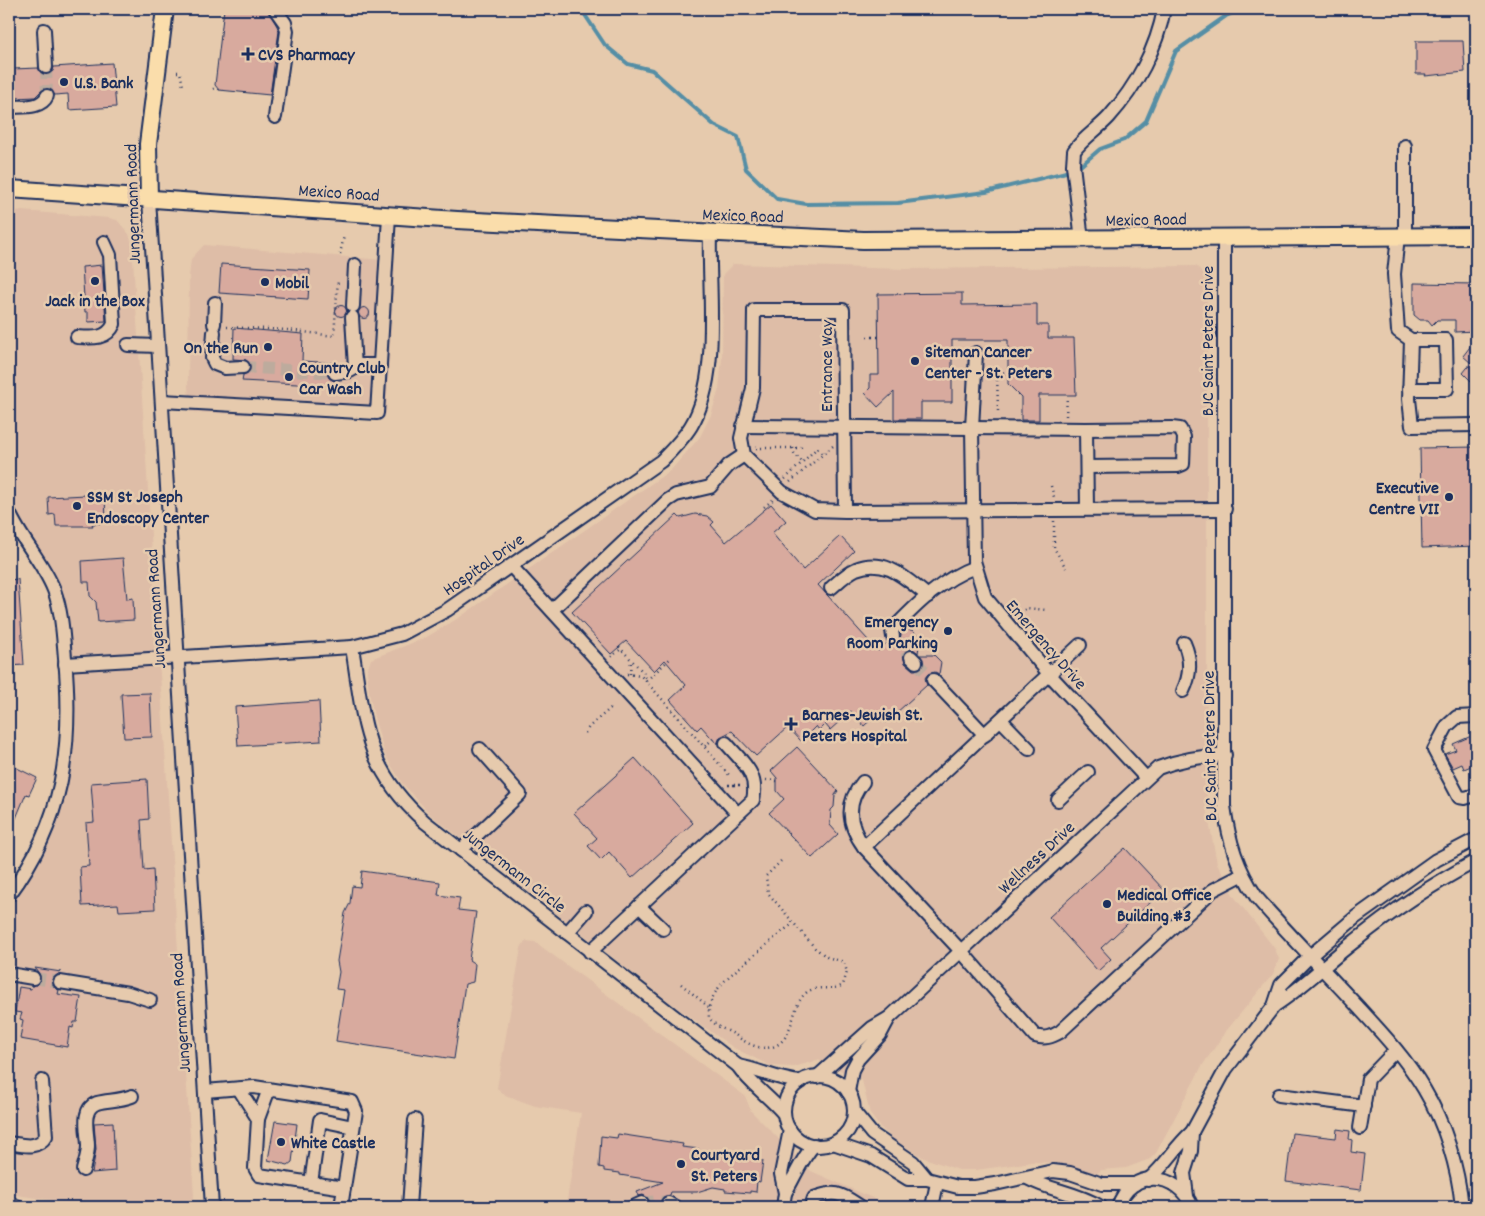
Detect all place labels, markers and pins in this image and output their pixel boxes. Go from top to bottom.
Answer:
place label: CVS Pharmacy [258,44,355,69]
marker: CVS Pharmacy [242,48,254,60]
place label: U.S. Bank [74,72,134,97]
marker: U.S. Bank [58,76,70,88]
place label: Mobil [275,272,310,297]
marker: Jack in the Box [89,275,101,287]
marker: Mobil [259,276,271,288]
place label: Jack in the Box [45,290,145,315]
place label: On the Run [183,337,258,362]
marker: On the Run [262,341,274,353]
place label: Siteman Cancer Center - St. Peters [925,341,1053,387]
marker: Siteman Cancer Center - St. Peters [909,355,921,367]
place label: Country Club Car Wash [299,357,386,403]
marker: Country Club Car Wash [283,371,295,383]
place label: Executive Centre VII [1369,477,1439,523]
place label: SSM St Joseph Endoscopy Center [87,486,209,532]
marker: Executive Centre VII [1443,491,1455,503]
marker: SSM St Joseph Endoscopy Center [71,500,83,512]
place label: Emergency Room Parking [847,611,939,657]
marker: Emergency Room Parking [942,625,954,637]
place label: Barnes-Jewish St. Peters Hospital [802,704,923,750]
marker: Barnes-Jewish St. Peters Hospital [784,717,798,731]
place label: Medical Office Building #3 [1117,884,1212,930]
marker: Medical Office Building #3 [1101,898,1113,910]
place label: White Castle [291,1132,375,1157]
marker: White Castle [275,1136,287,1148]
place label: Courtyard St. Peters [691,1144,760,1190]
marker: Courtyard St. Peters [675,1158,687,1170]

